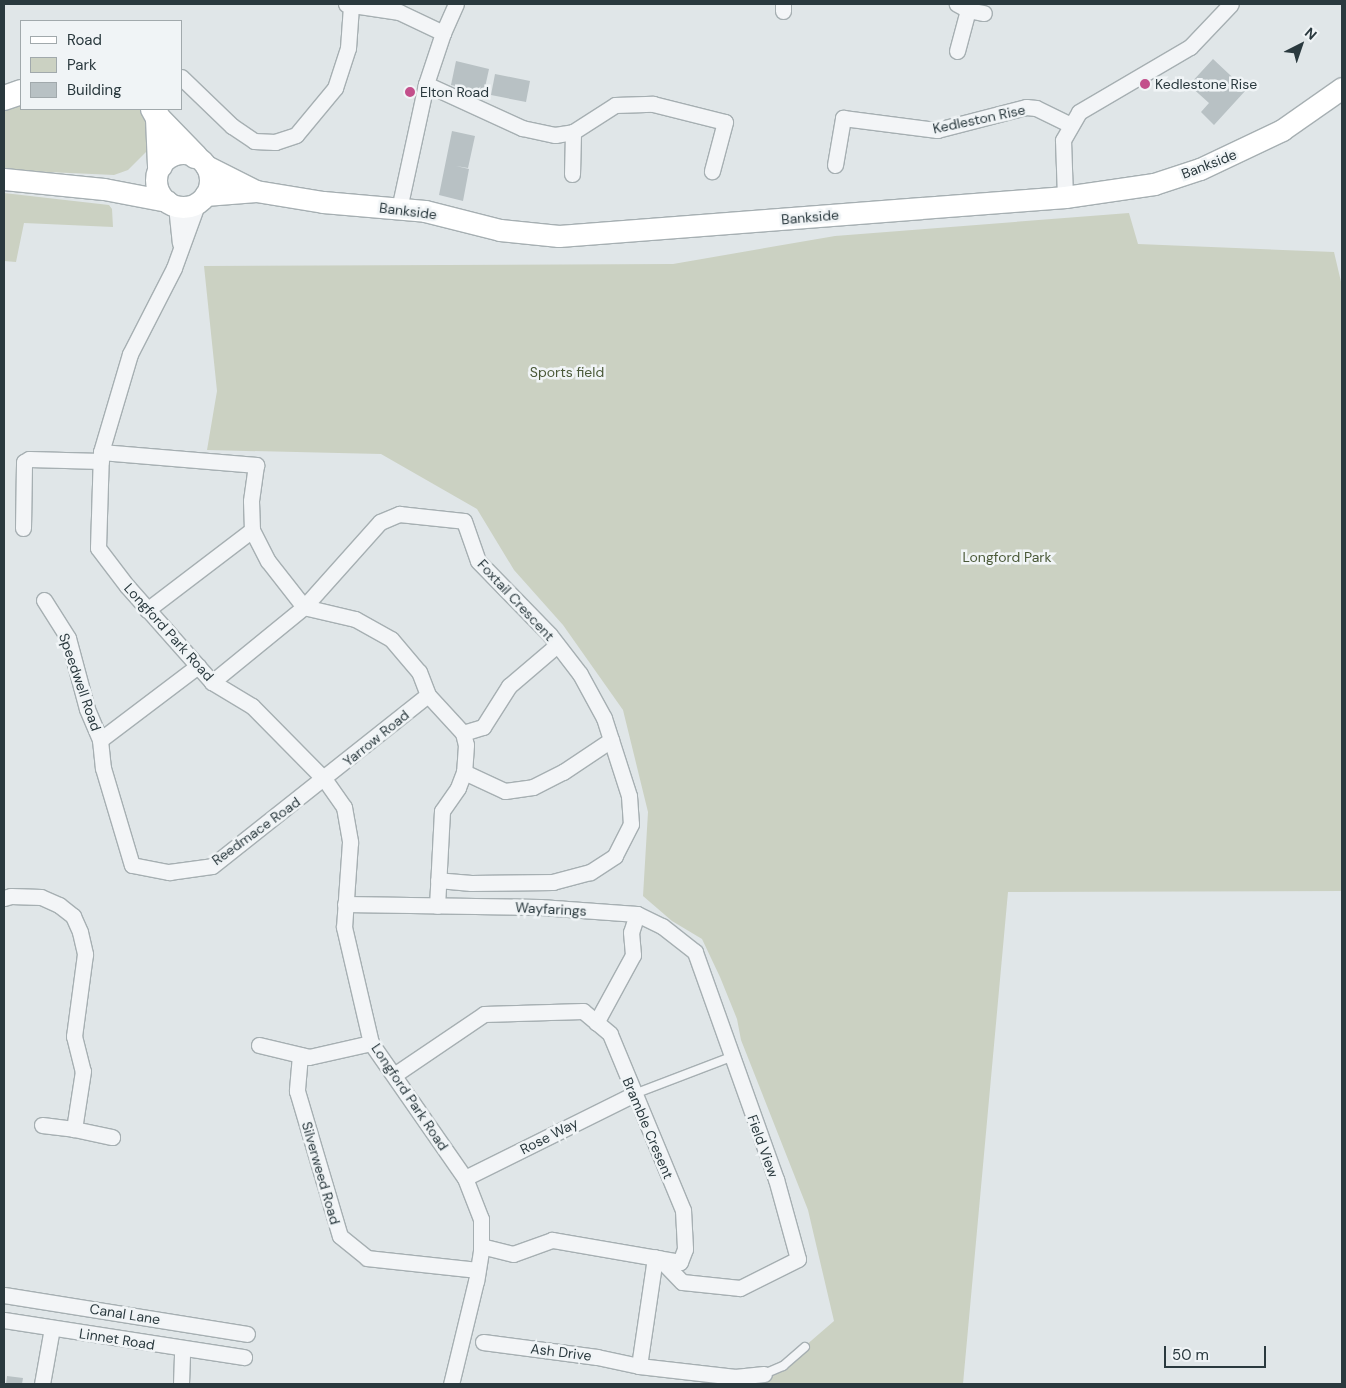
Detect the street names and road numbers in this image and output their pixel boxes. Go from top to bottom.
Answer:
street label: Kedleston Rise [931,101,1027,137]
street label: Bankside [1179,146,1239,182]
street label: Bankside [378,199,438,223]
street label: Bankside [780,206,840,228]
street label: Foxtail Crescent [474,556,558,644]
street label: Longford Park Road [121,580,217,684]
street label: Speedwell Road [55,631,105,733]
street label: Yarrow Road [340,706,412,770]
street label: Reedmace Road [209,793,303,869]
street label: Wayfarings [515,899,587,919]
street label: Longford Park Road [368,1040,452,1154]
street label: Bramble Cresent [619,1075,677,1181]
street label: Field View [744,1112,782,1180]
street label: Rose Way [517,1114,581,1158]
street label: Silverweed Road [298,1120,344,1226]
street label: Canal Lane [89,1300,161,1328]
street label: Linnet Road [78,1325,156,1353]
street label: Ash Drive [530,1340,592,1364]

